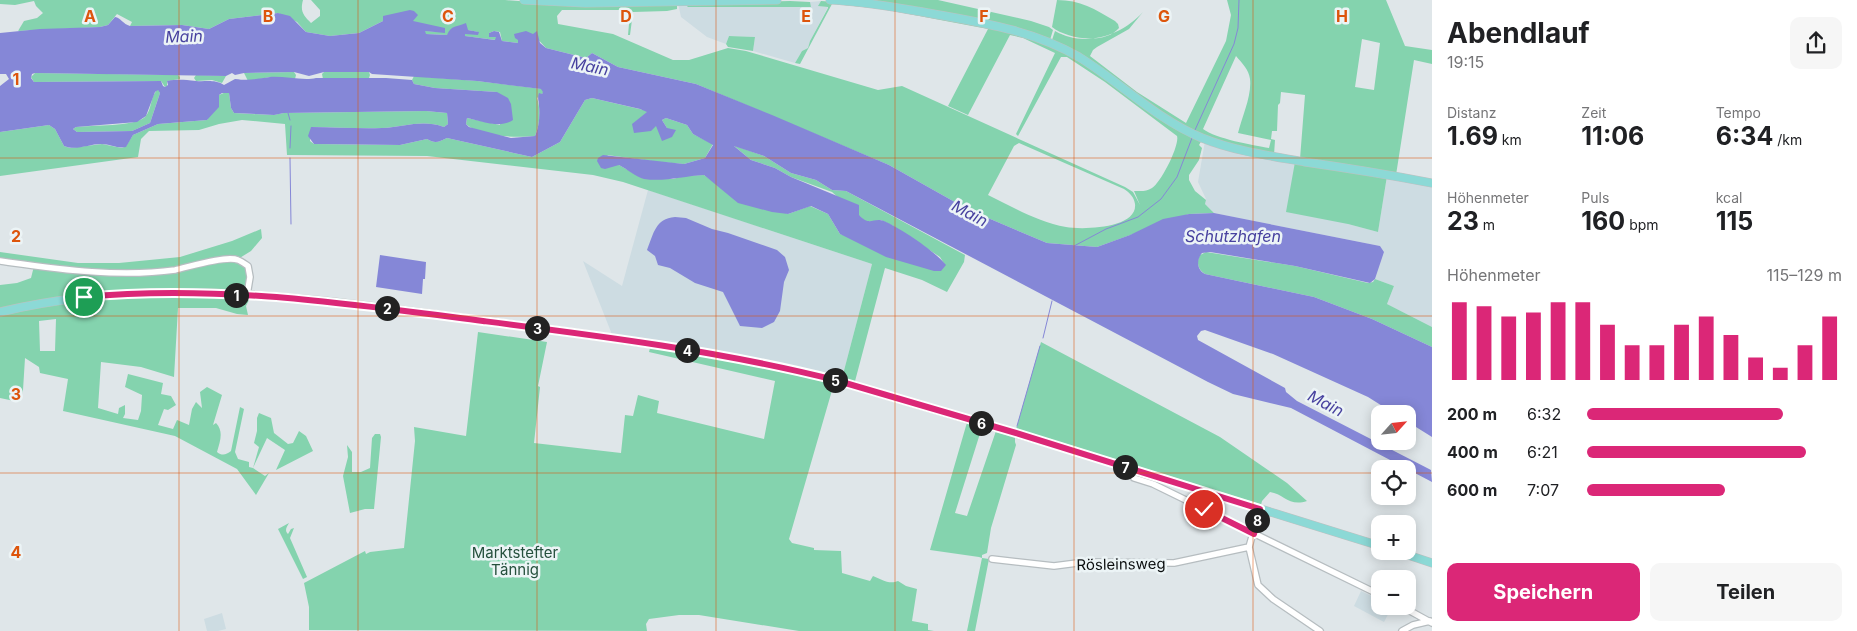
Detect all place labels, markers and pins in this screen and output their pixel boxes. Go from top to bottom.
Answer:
pin [63,276,105,318]
pin: 1 [224,282,248,308]
pin: 2 [374,296,400,320]
pin: 3 [524,316,550,340]
pin: 4 [674,338,700,362]
pin: 5 [822,368,848,392]
pin: 6 [968,410,994,436]
pin: 7 [1112,454,1138,480]
pin [1183,488,1225,530]
pin: 8 [1244,508,1270,532]

